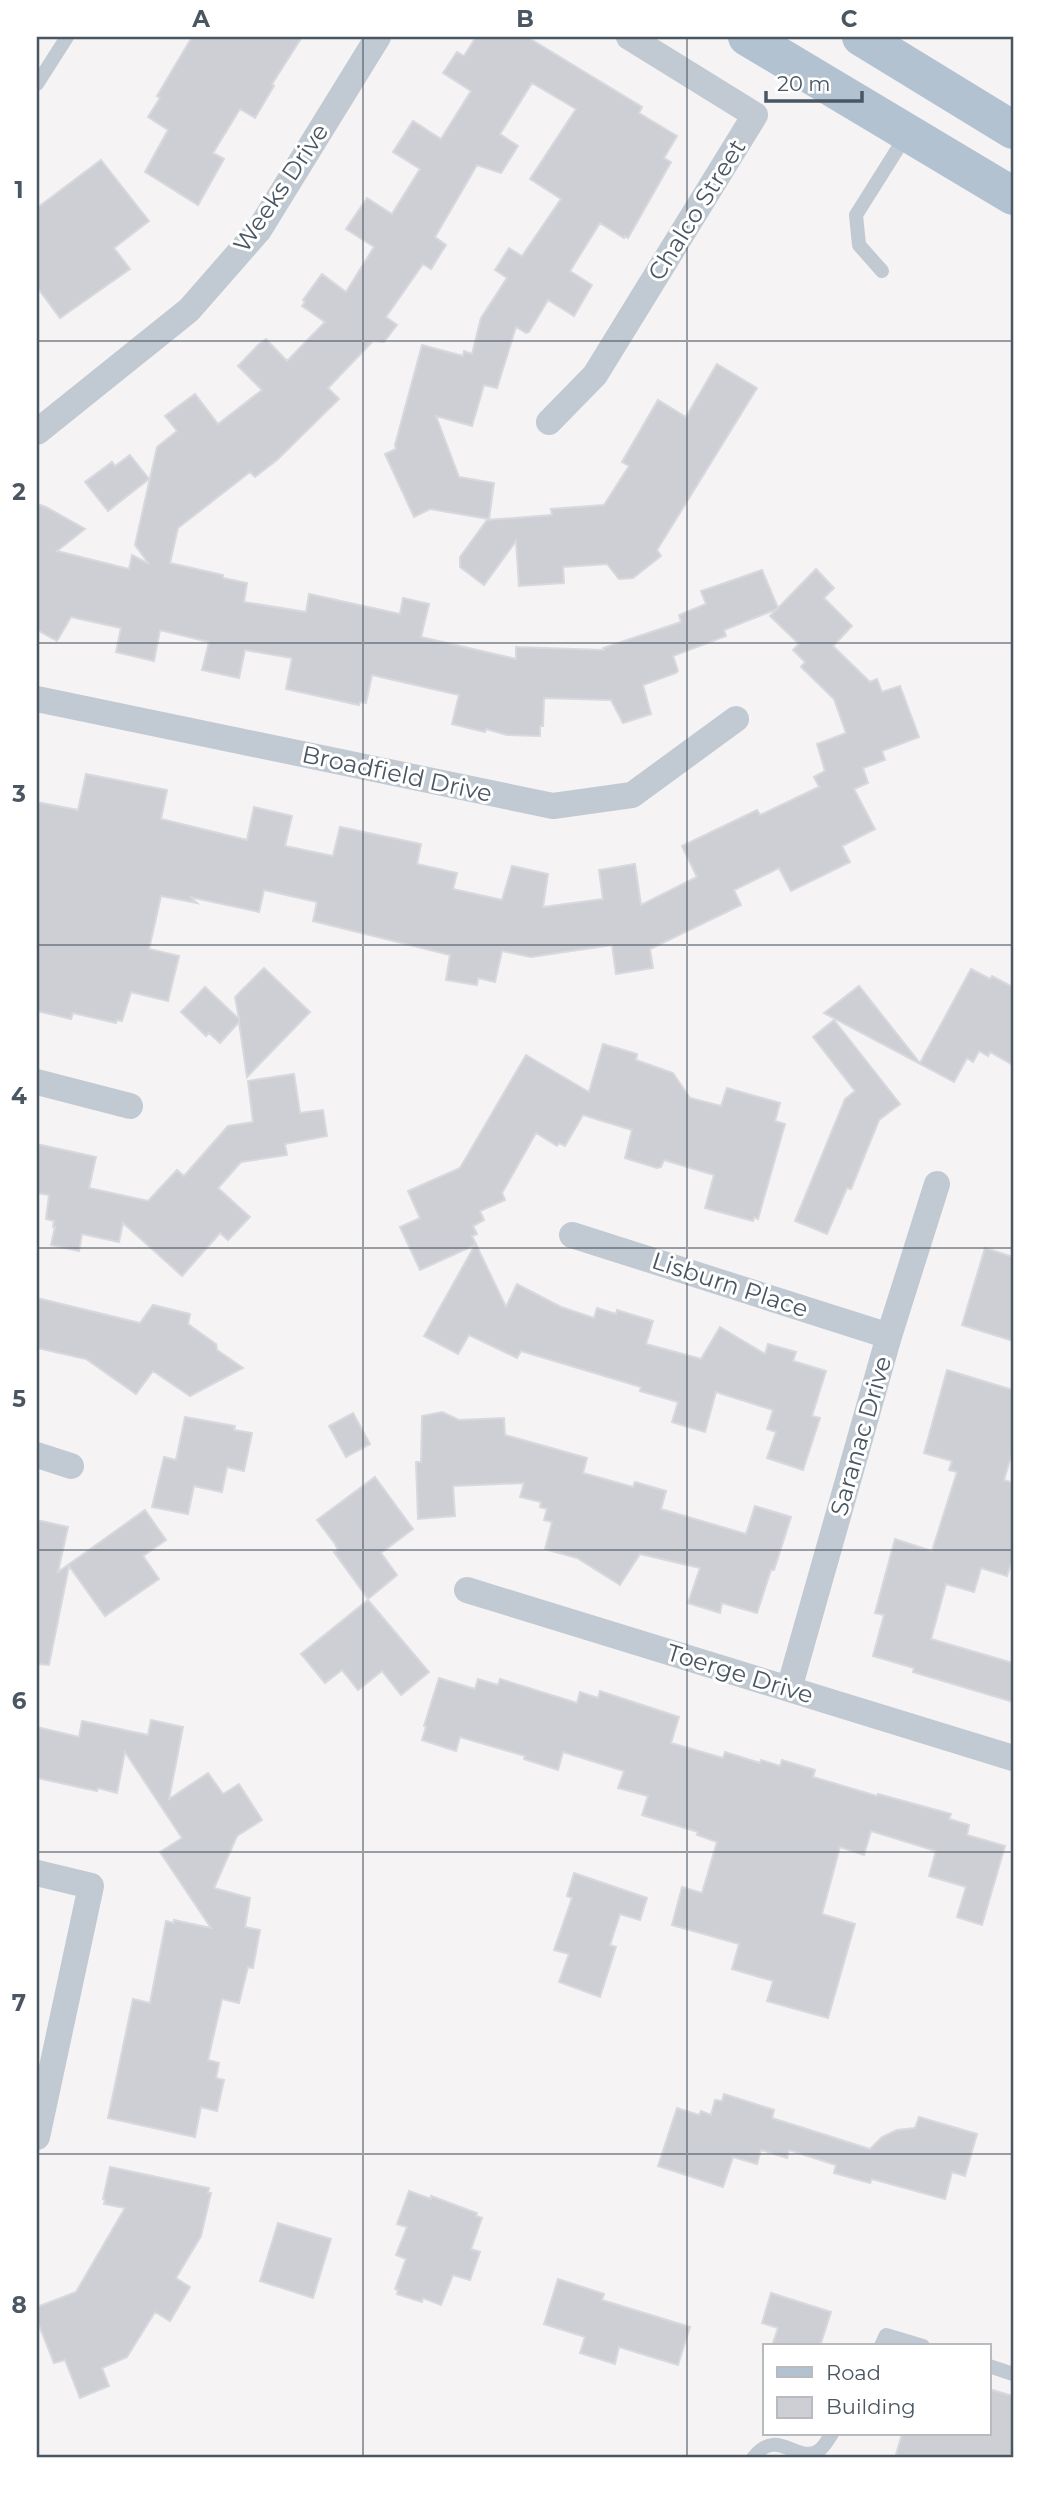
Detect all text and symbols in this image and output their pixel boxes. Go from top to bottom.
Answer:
text: A [191,5,210,33]
text: B [516,5,534,33]
text: C [841,5,858,33]
scale bar [766,60,863,104]
text: 20 m [777,71,831,96]
street label: Weeks Drive [227,118,334,258]
street label: Chalco Street [642,134,752,286]
text: 1 [14,176,24,204]
text: 2 [12,478,26,506]
street label: Broadfield Drive [299,739,495,808]
text: 3 [11,780,26,808]
text: 4 [11,1082,27,1110]
street label: Lisburn Place [648,1246,812,1323]
street label: Saranac Drive [824,1353,897,1519]
text: 5 [12,1385,26,1413]
street label: Toerge Drive [664,1638,817,1710]
text: 6 [12,1687,27,1715]
text: 7 [12,1989,26,2017]
text: 8 [11,2291,27,2319]
legend [763,2344,990,2436]
text: Road [826,2360,881,2385]
text: Building [826,2394,916,2419]

